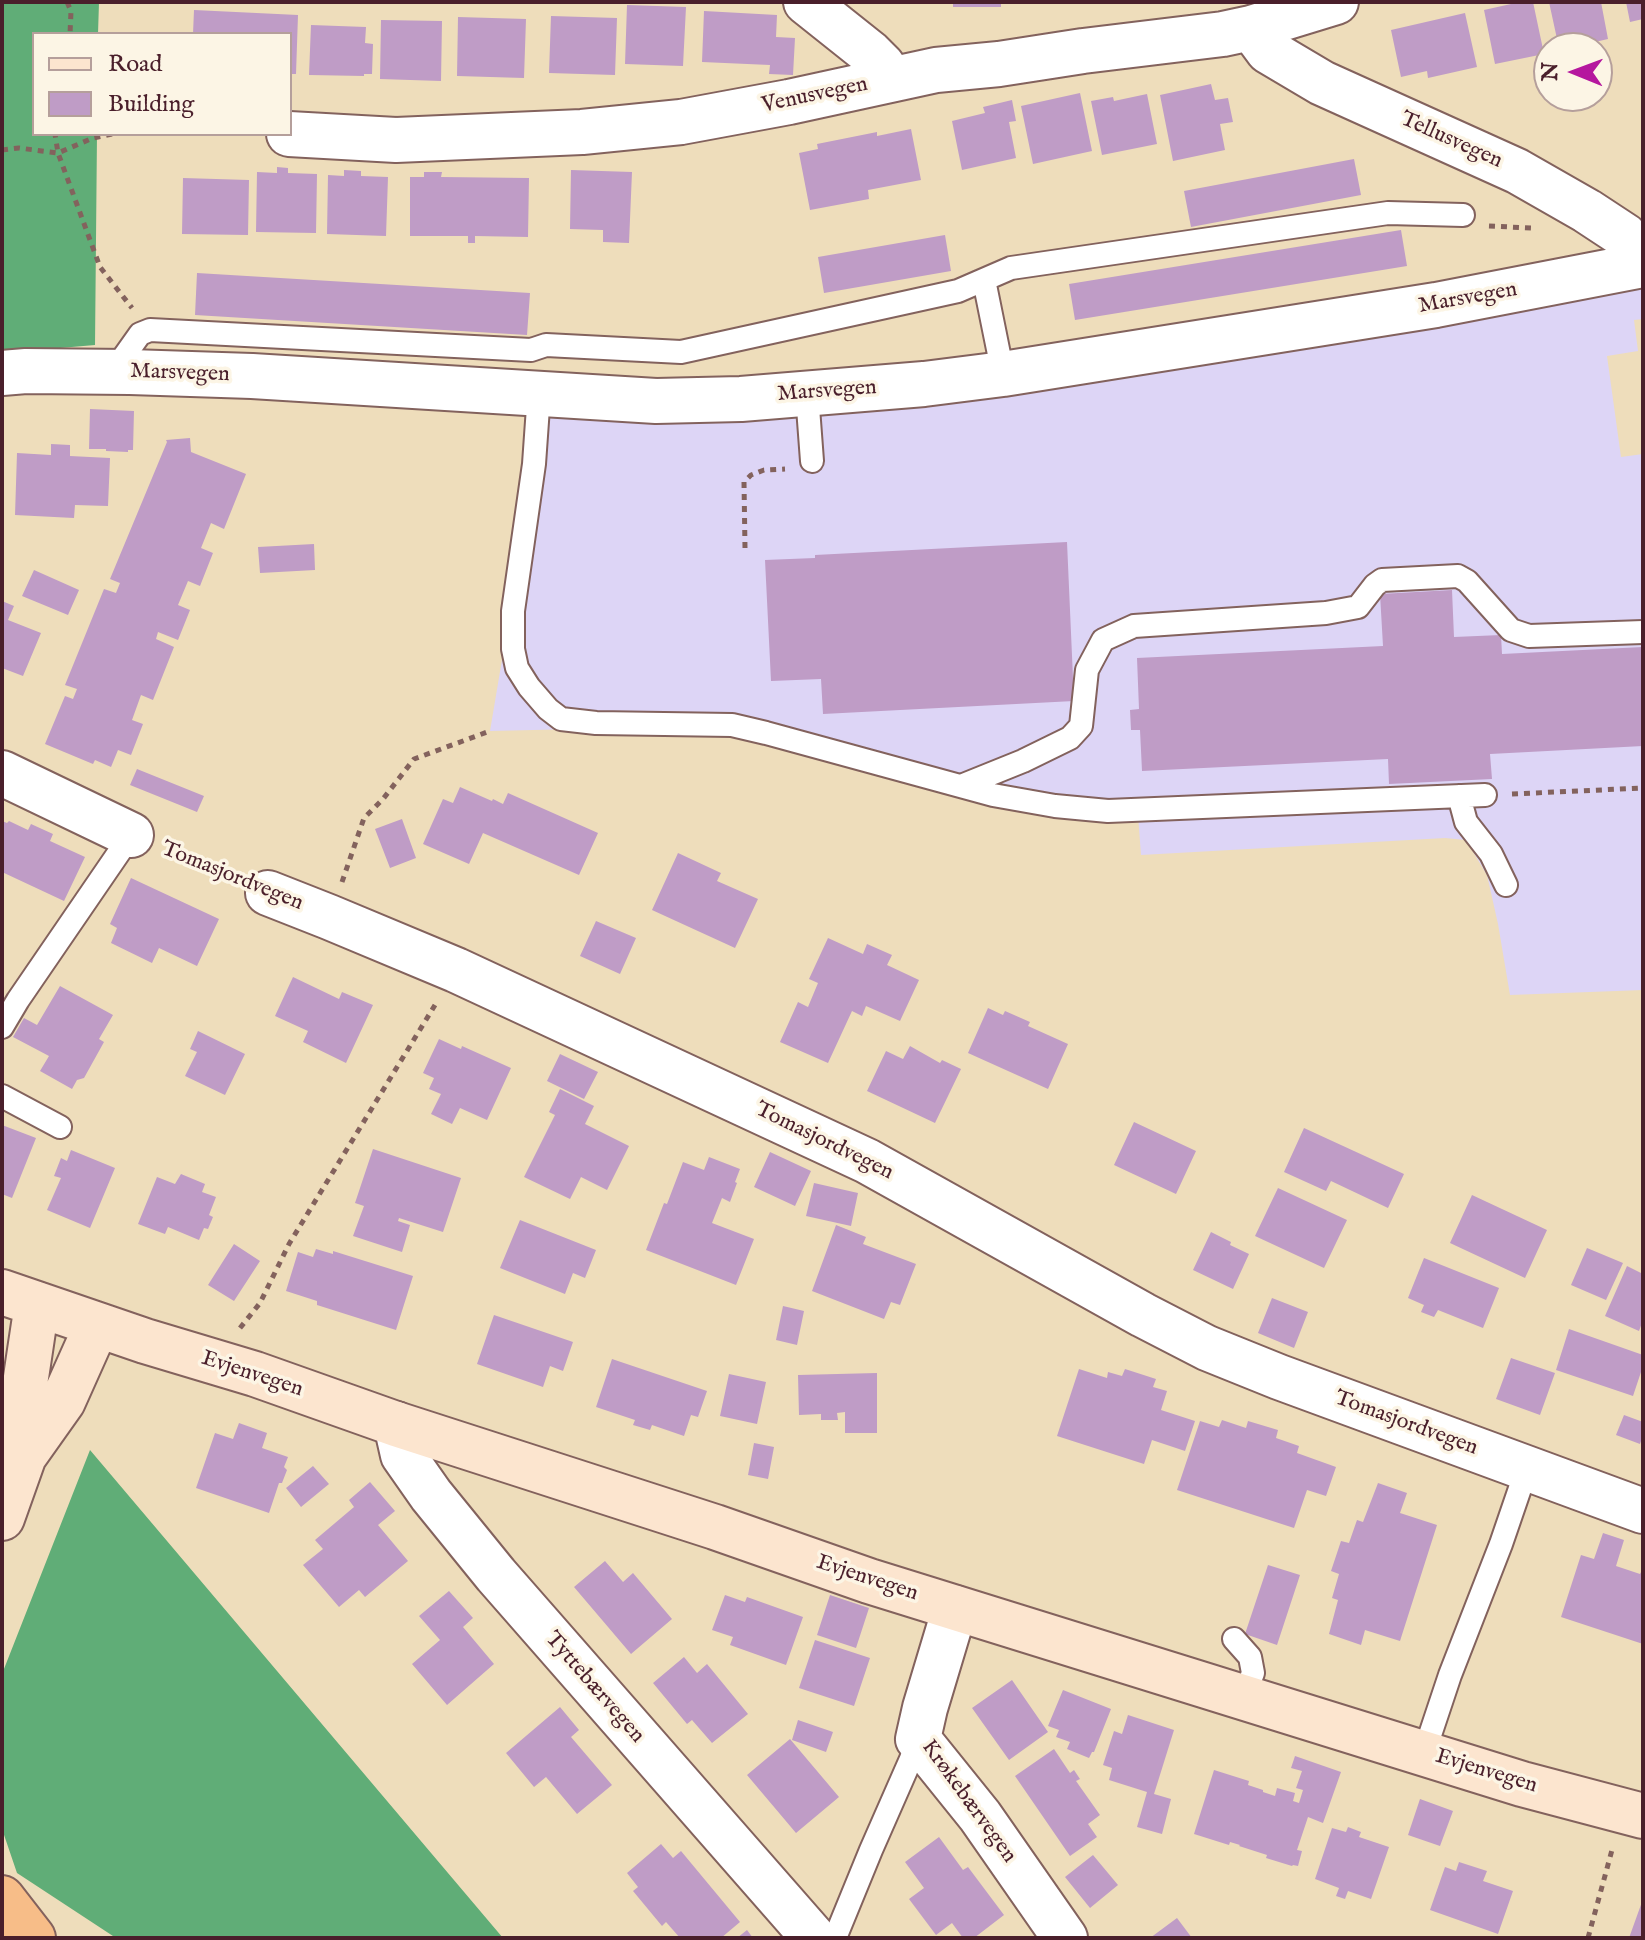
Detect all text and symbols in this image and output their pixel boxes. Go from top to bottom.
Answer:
legend [32,32,292,136]
north arrow [1533,32,1613,112]
text: Road [108,49,162,80]
text: N [1537,62,1565,81]
street label: Venusvegen [760,72,870,120]
text: Building [108,89,194,120]
street label: Tellusvegen [1396,107,1506,175]
street label: Marsvegen [1417,277,1519,321]
street label: Marsvegen [130,359,230,389]
street label: Marsvegen [776,375,878,409]
street label: Tomasjordvegen [157,837,307,917]
street label: Tomasjordvegen [751,1097,897,1187]
street label: Evjenvegen [198,1346,306,1404]
street label: Tomasjordvegen [1331,1386,1481,1462]
street label: Evjenvegen [813,1550,921,1608]
street label: Tyttebærvegen [539,1627,649,1749]
street label: Krøkebærvegen [915,1735,1021,1869]
street label: Evjenvegen [1432,1744,1540,1800]

